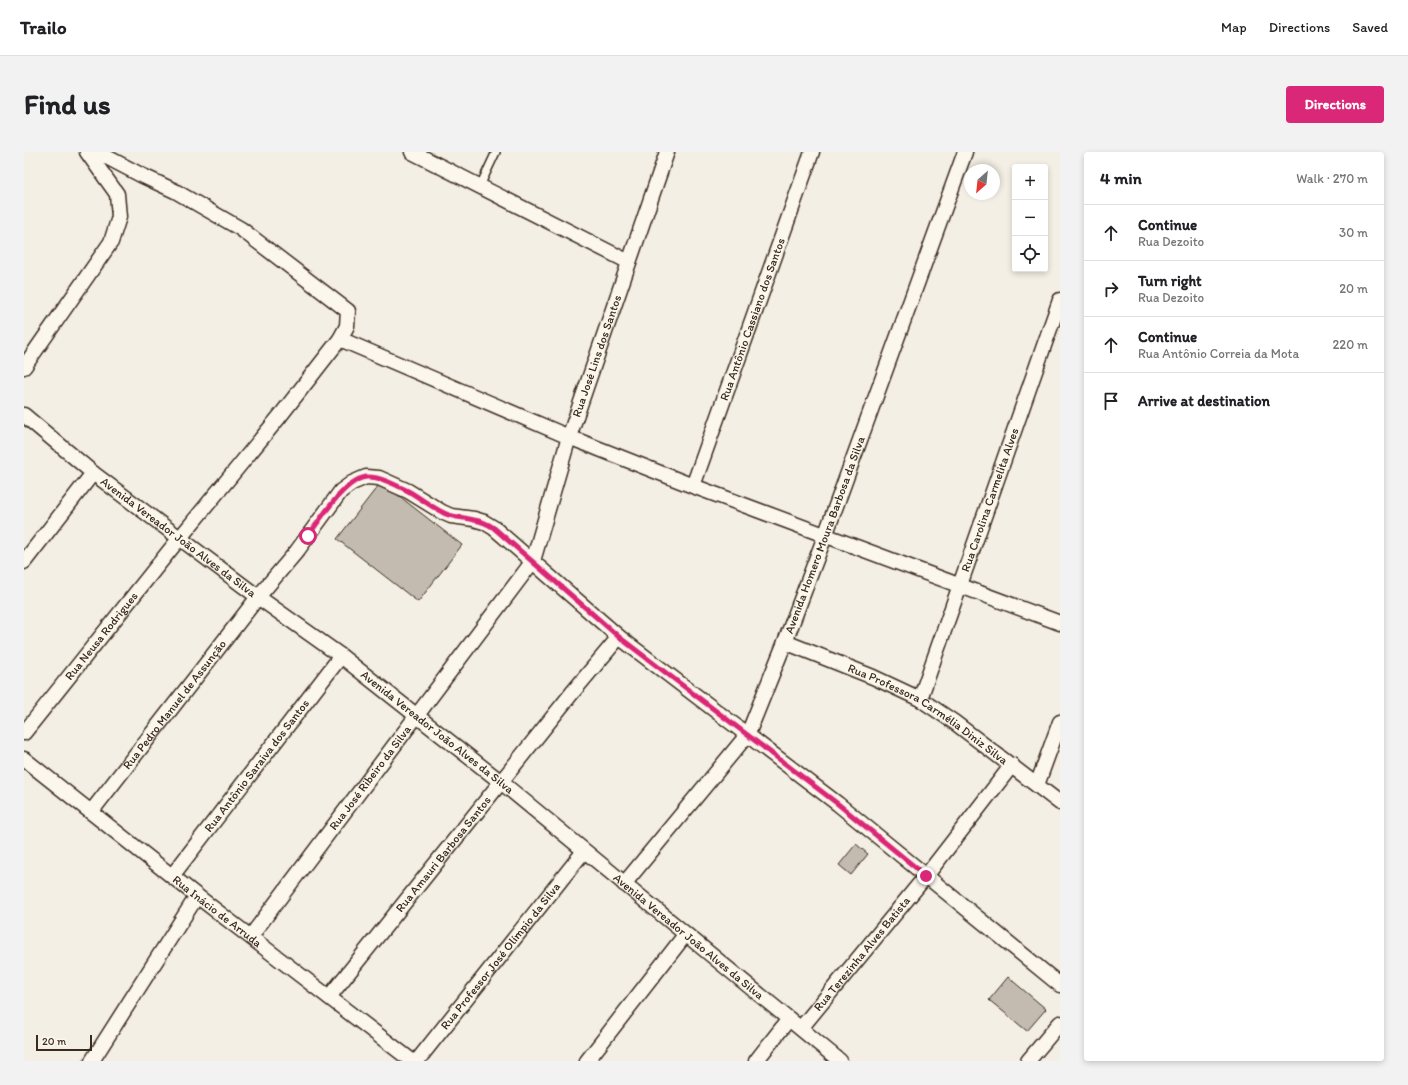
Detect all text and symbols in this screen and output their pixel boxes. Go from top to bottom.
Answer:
text: Trailo [20,16,67,39]
text: Map [1221,19,1247,36]
text: Directions [1269,19,1330,36]
text: Saved [1352,19,1388,36]
button: Directions [1286,86,1384,123]
text: Find us [24,87,111,121]
north arrow [964,164,1000,200]
map controls [1012,164,1048,272]
button: + [1012,164,1048,200]
text: 4 min [1100,168,1142,188]
text: Walk · 270 m [1296,171,1368,186]
button: − [1012,200,1048,236]
text: Continue [1138,216,1197,234]
icon: ahead [1100,222,1122,244]
text: 30 m [1339,225,1368,240]
text: Rua Dezoito [1138,234,1204,249]
street label: Rua Antônio Cassiano dos Santos [717,236,788,403]
button: locate [1012,236,1048,272]
text: Turn right [1138,272,1202,290]
icon: right [1100,278,1122,300]
text: 20 m [1339,281,1368,296]
text: Rua Dezoito [1138,290,1204,305]
street label: Rua José Lins dos Santos [569,293,624,419]
text: Continue [1138,328,1197,346]
icon: ahead [1100,334,1122,356]
text: 220 m [1332,337,1368,352]
text: Rua Antônio Correia da Mota [1138,346,1299,361]
icon: arrive [1100,390,1122,412]
text: Arrive at destination [1138,392,1270,410]
street label: Rua Carolina Carmelita Alves [958,426,1022,574]
street label: Avenida Homero Moura Barbosa da Silva [782,434,868,635]
street label: Avenida Vereador João Alves da Silva [98,474,259,601]
route start [299,527,317,545]
street label: Rua Neusa Rodrigues [62,589,141,683]
street label: Rua Pedro Manuel de Assunção [120,637,229,772]
street label: Rua Professora Carmélia Diniz Silva [846,661,1011,768]
street label: Avenida Vereador João Alves da Silva [358,667,517,797]
street label: Rua Antônio Saraiva dos Santos [201,697,312,835]
street label: Rua José Ribeiro da Silva [326,722,414,833]
street label: Rua Amauri Barbosa Santos [393,793,494,915]
route end [917,867,935,885]
street label: Avenida Vereador João Alves da Silva [611,870,767,1003]
street label: Rua Inácio de Arruda [170,872,265,951]
street label: Rua Professor José Olímpio da Silva [438,880,563,1032]
street label: Rua Terezinha Alves Batista [811,893,914,1014]
scale bar [36,1033,92,1052]
text: 20 m [42,1035,66,1048]

